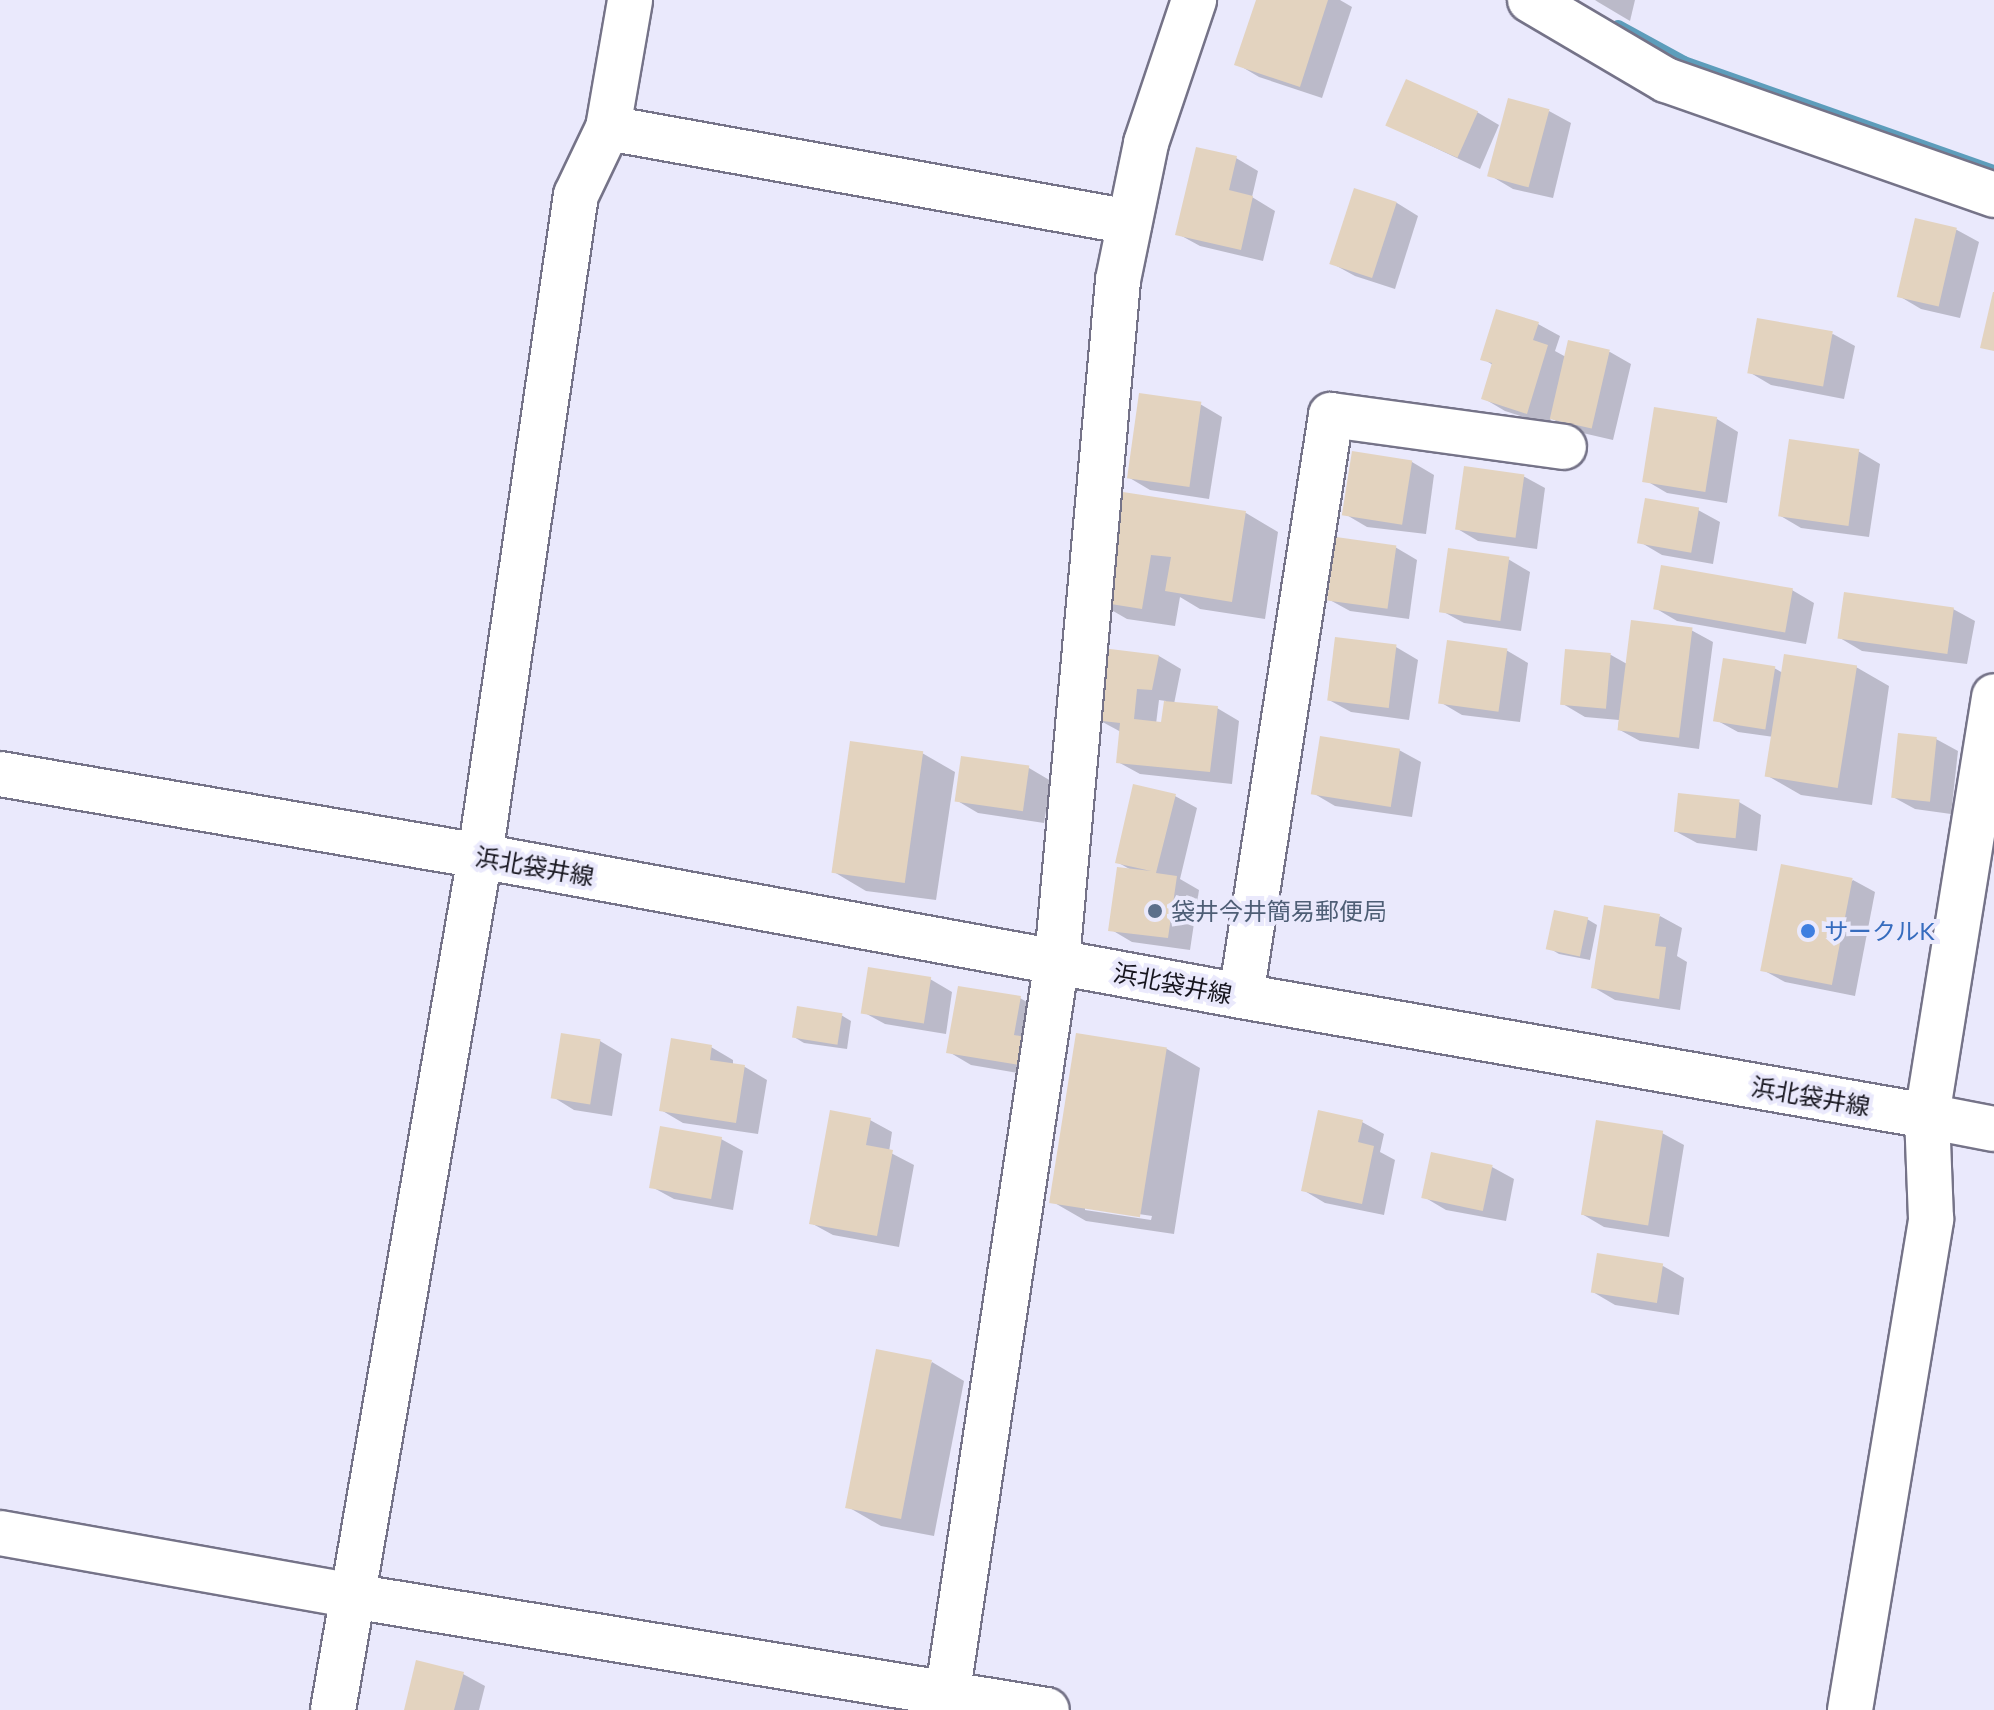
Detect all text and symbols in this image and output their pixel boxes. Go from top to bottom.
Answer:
street label: 浜北袋井線 [473,841,597,891]
place label: 袋井今井簡易郵便局 [1171,897,1387,925]
marker: 袋井今井簡易郵便局 [1146,902,1164,920]
place label: サークルK [1824,917,1936,945]
marker: サークルK [1799,922,1817,940]
street label: 浜北袋井線 [1111,957,1235,1009]
street label: 浜北袋井線 [1749,1071,1873,1121]

